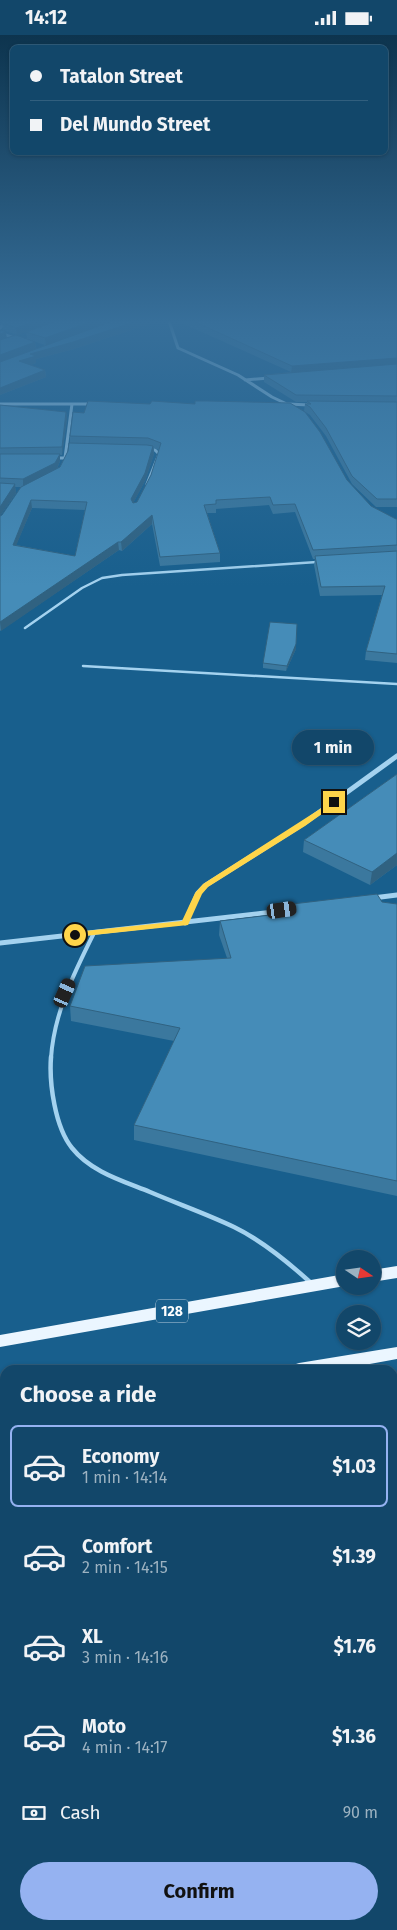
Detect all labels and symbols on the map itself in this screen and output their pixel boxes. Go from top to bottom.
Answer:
callout: 1 min [293,729,375,765]
route end [323,791,345,813]
car [266,900,297,920]
route start [64,924,86,946]
car [52,976,77,1010]
north arrow [336,1250,381,1295]
road number: 128 [156,1299,188,1323]

